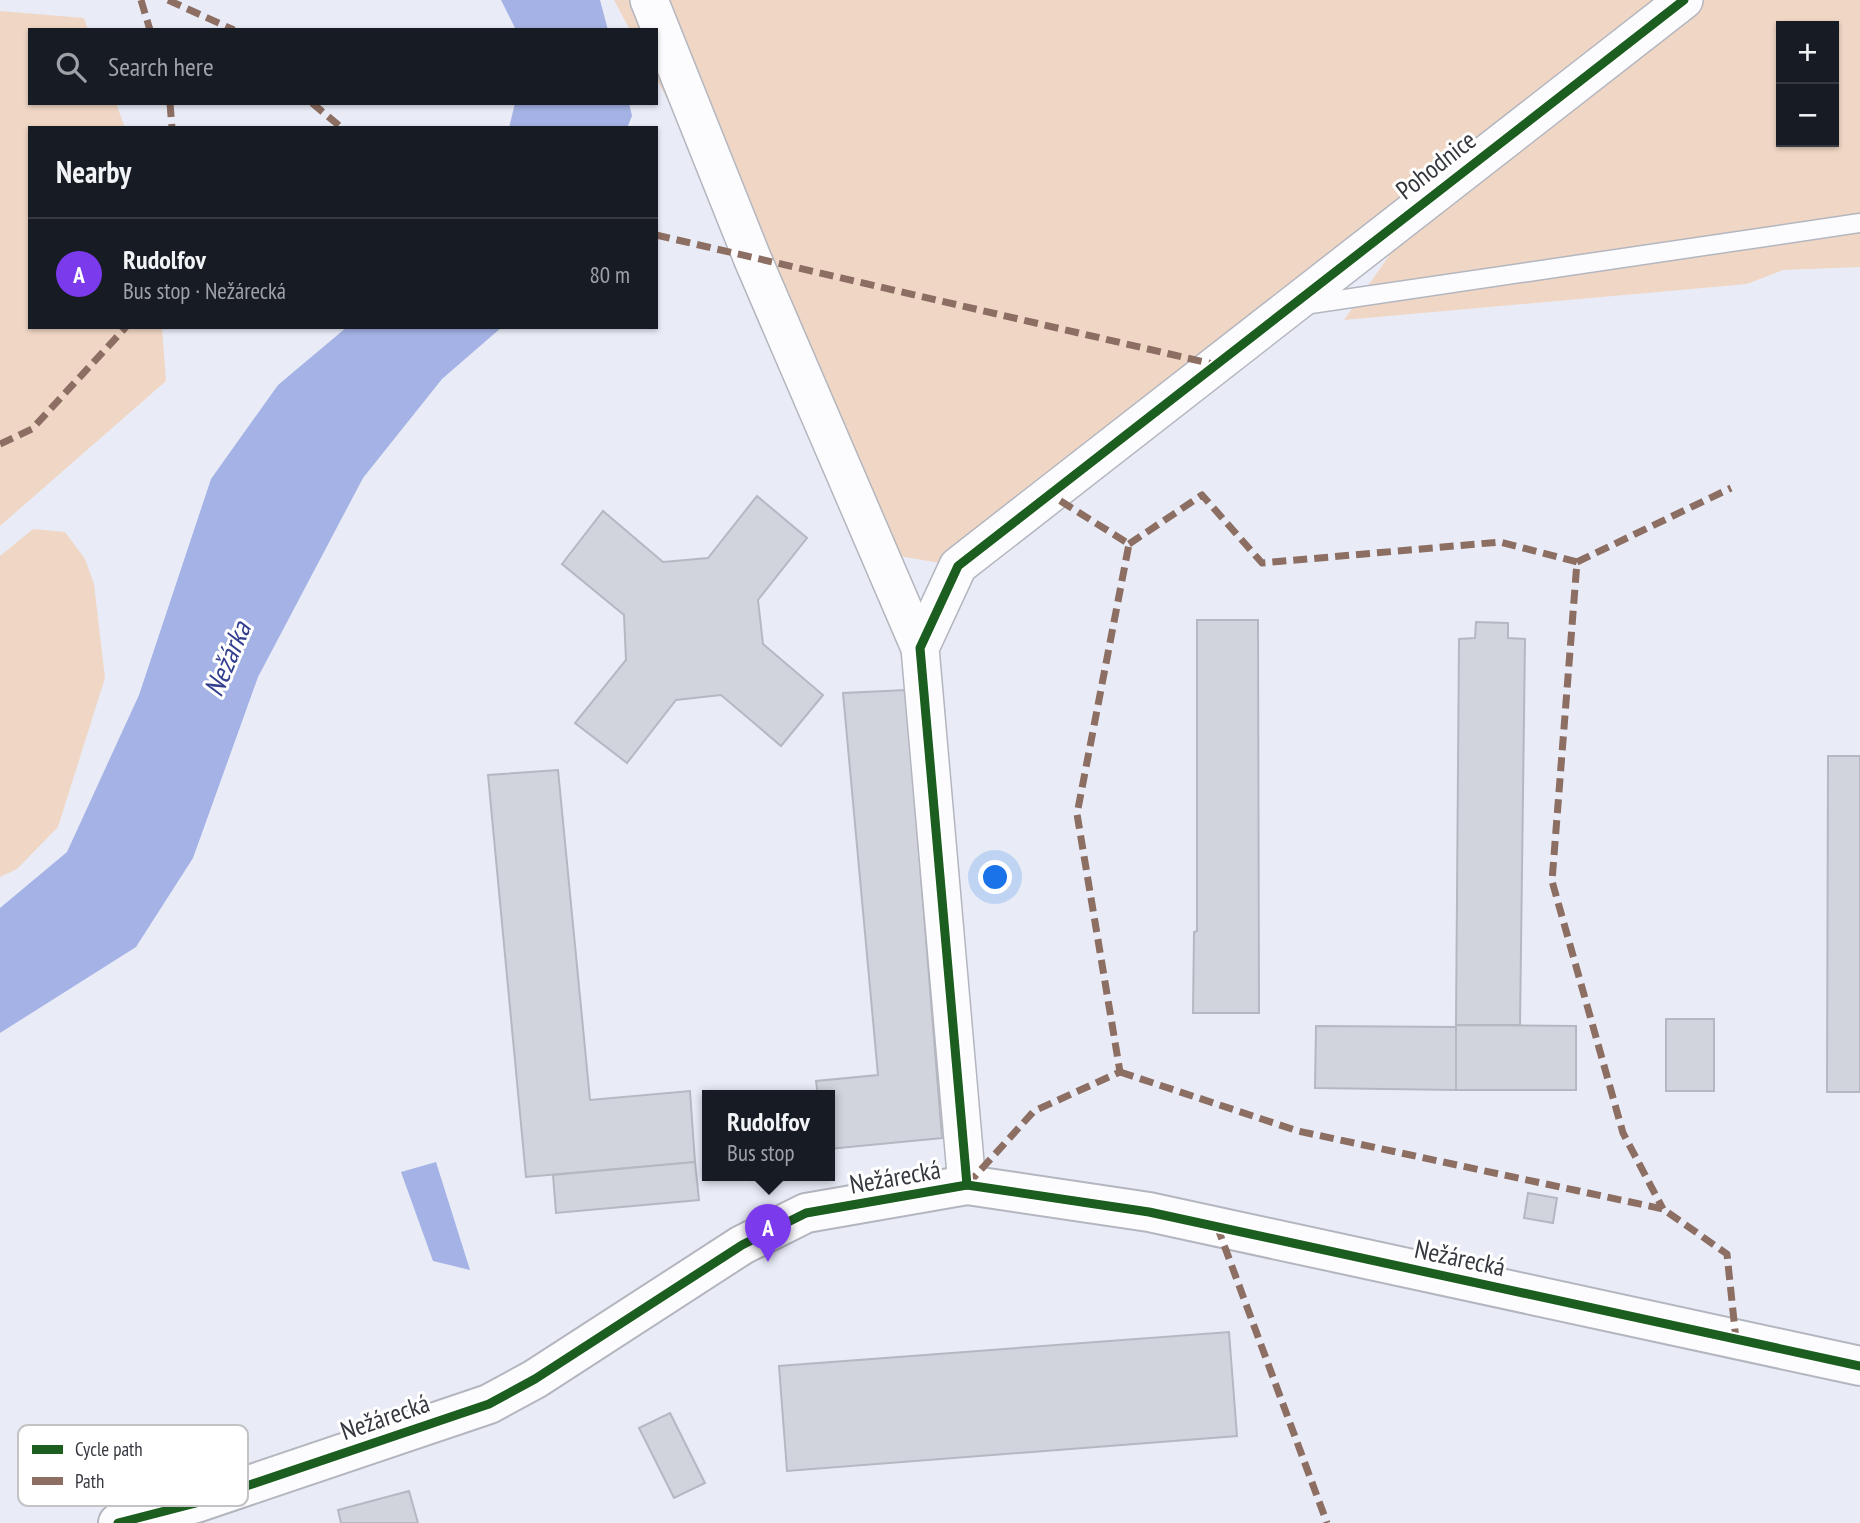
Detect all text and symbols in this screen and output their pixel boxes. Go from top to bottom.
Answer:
map controls [1776,21,1839,147]
button: + [1776,21,1839,84]
search box [28,28,658,105]
icon: search [52,48,90,86]
text: Search here [108,50,214,83]
button: − [1776,84,1839,147]
street label: Pohodnice [1389,123,1482,206]
text: Nearby [56,152,131,191]
text: Rudolfov [123,243,206,276]
text: A [73,260,85,289]
text: 80 m [589,260,630,289]
text: Bus stop · Nežárecká [123,276,286,305]
water label: Nežárka [194,614,259,702]
your location [978,860,1012,894]
popup [702,1090,835,1181]
text: Rudolfov [727,1105,810,1138]
text: Bus stop [727,1138,794,1167]
street label: Nežárecká [847,1152,943,1201]
pin: A [745,1204,791,1262]
street label: Nežárecká [1412,1232,1508,1283]
street label: Nežárecká [336,1386,434,1447]
legend [18,1425,248,1506]
text: Cycle path [75,1437,143,1461]
text: Path [75,1469,104,1493]

